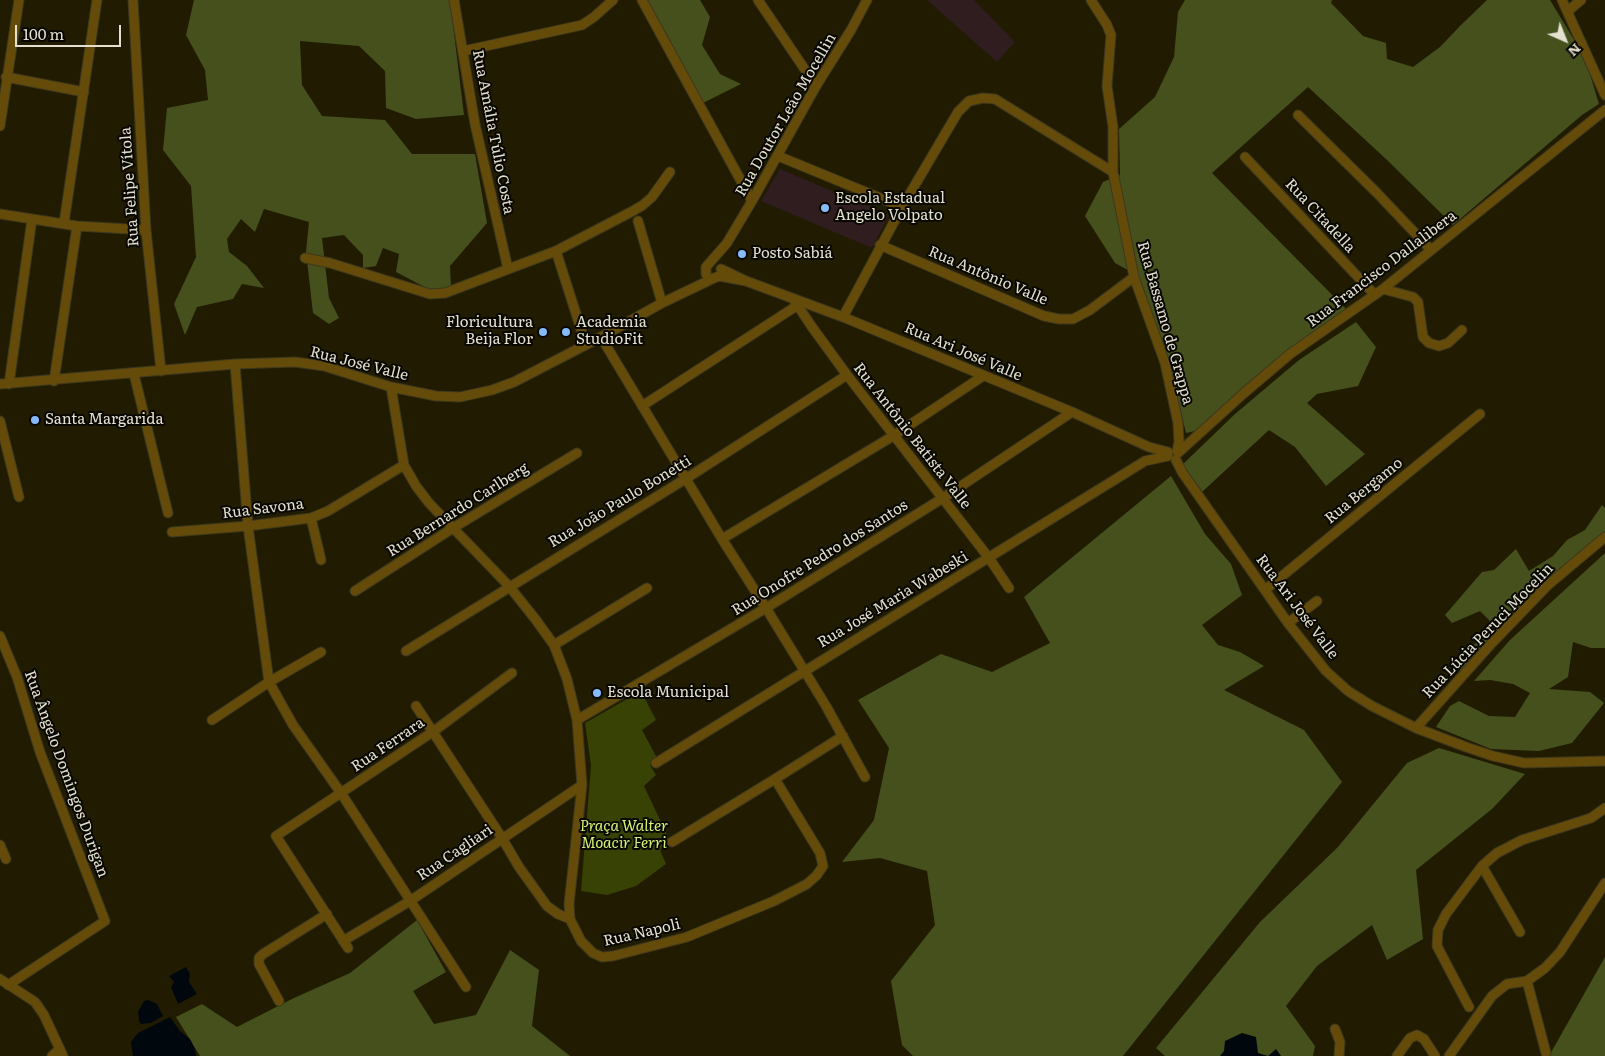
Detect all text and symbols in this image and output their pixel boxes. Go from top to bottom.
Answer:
scale bar [18,15,124,47]
north arrow [1540,15,1590,65]
text: 100 m [23,22,64,45]
street label: Rua Doutor Leão Mocellin [732,30,840,200]
text: N [1564,40,1587,62]
street label: Rua Amália Túlio Costa [468,48,518,216]
street label: Rua Felipe Vítola [117,126,143,248]
street label: Rua Citadella [1281,175,1359,257]
place label: Escola Estadual Angelo Volpato [835,190,945,225]
marker: Escola Estadual Angelo Volpato [819,202,831,214]
street label: Rua Francisco Dallalibera [1304,207,1460,331]
street label: Rua Bassamo de Grappa [1133,239,1197,407]
street label: Rua Antônio Valle [926,243,1050,309]
place label: Posto Sabiá [752,245,833,263]
marker: Posto Sabiá [736,248,748,260]
place label: Floricultura Beija Flor [446,314,533,349]
place label: Academia StudioFit [576,314,647,349]
street label: Rua Ari José Valle [901,319,1025,385]
marker: Floricultura Beija Flor [537,326,549,338]
marker: Academia StudioFit [560,326,572,338]
street label: Rua José Valle [308,343,410,385]
street label: Rua Antônio Batista Valle [849,359,975,513]
place label: Santa Margarida [45,411,164,429]
marker: Santa Margarida [29,414,41,426]
street label: Rua João Paulo Bonetti [545,452,695,552]
street label: Rua Bergamo [1321,454,1407,528]
street label: Rua Bernardo Carlberg [384,459,532,561]
street label: Rua Savona [221,495,305,523]
street label: Rua Onofre Pedro dos Santos [729,496,911,620]
street label: Rua José Maria Wabeski [815,548,971,652]
street label: Rua Ari José Valle [1252,551,1342,663]
street label: Rua Lúcia Peruci Mocelin [1419,560,1557,702]
street label: Rua Ângelo Domingos Durigan [20,668,112,880]
place label: Escola Municipal [607,684,729,702]
marker: Escola Municipal [591,687,603,699]
street label: Rua Ferrara [348,714,428,776]
park label: Praça Walter Moacir Ferri [580,818,668,853]
street label: Rua Cagliari [414,821,496,885]
street label: Rua Napoli [602,915,682,951]

